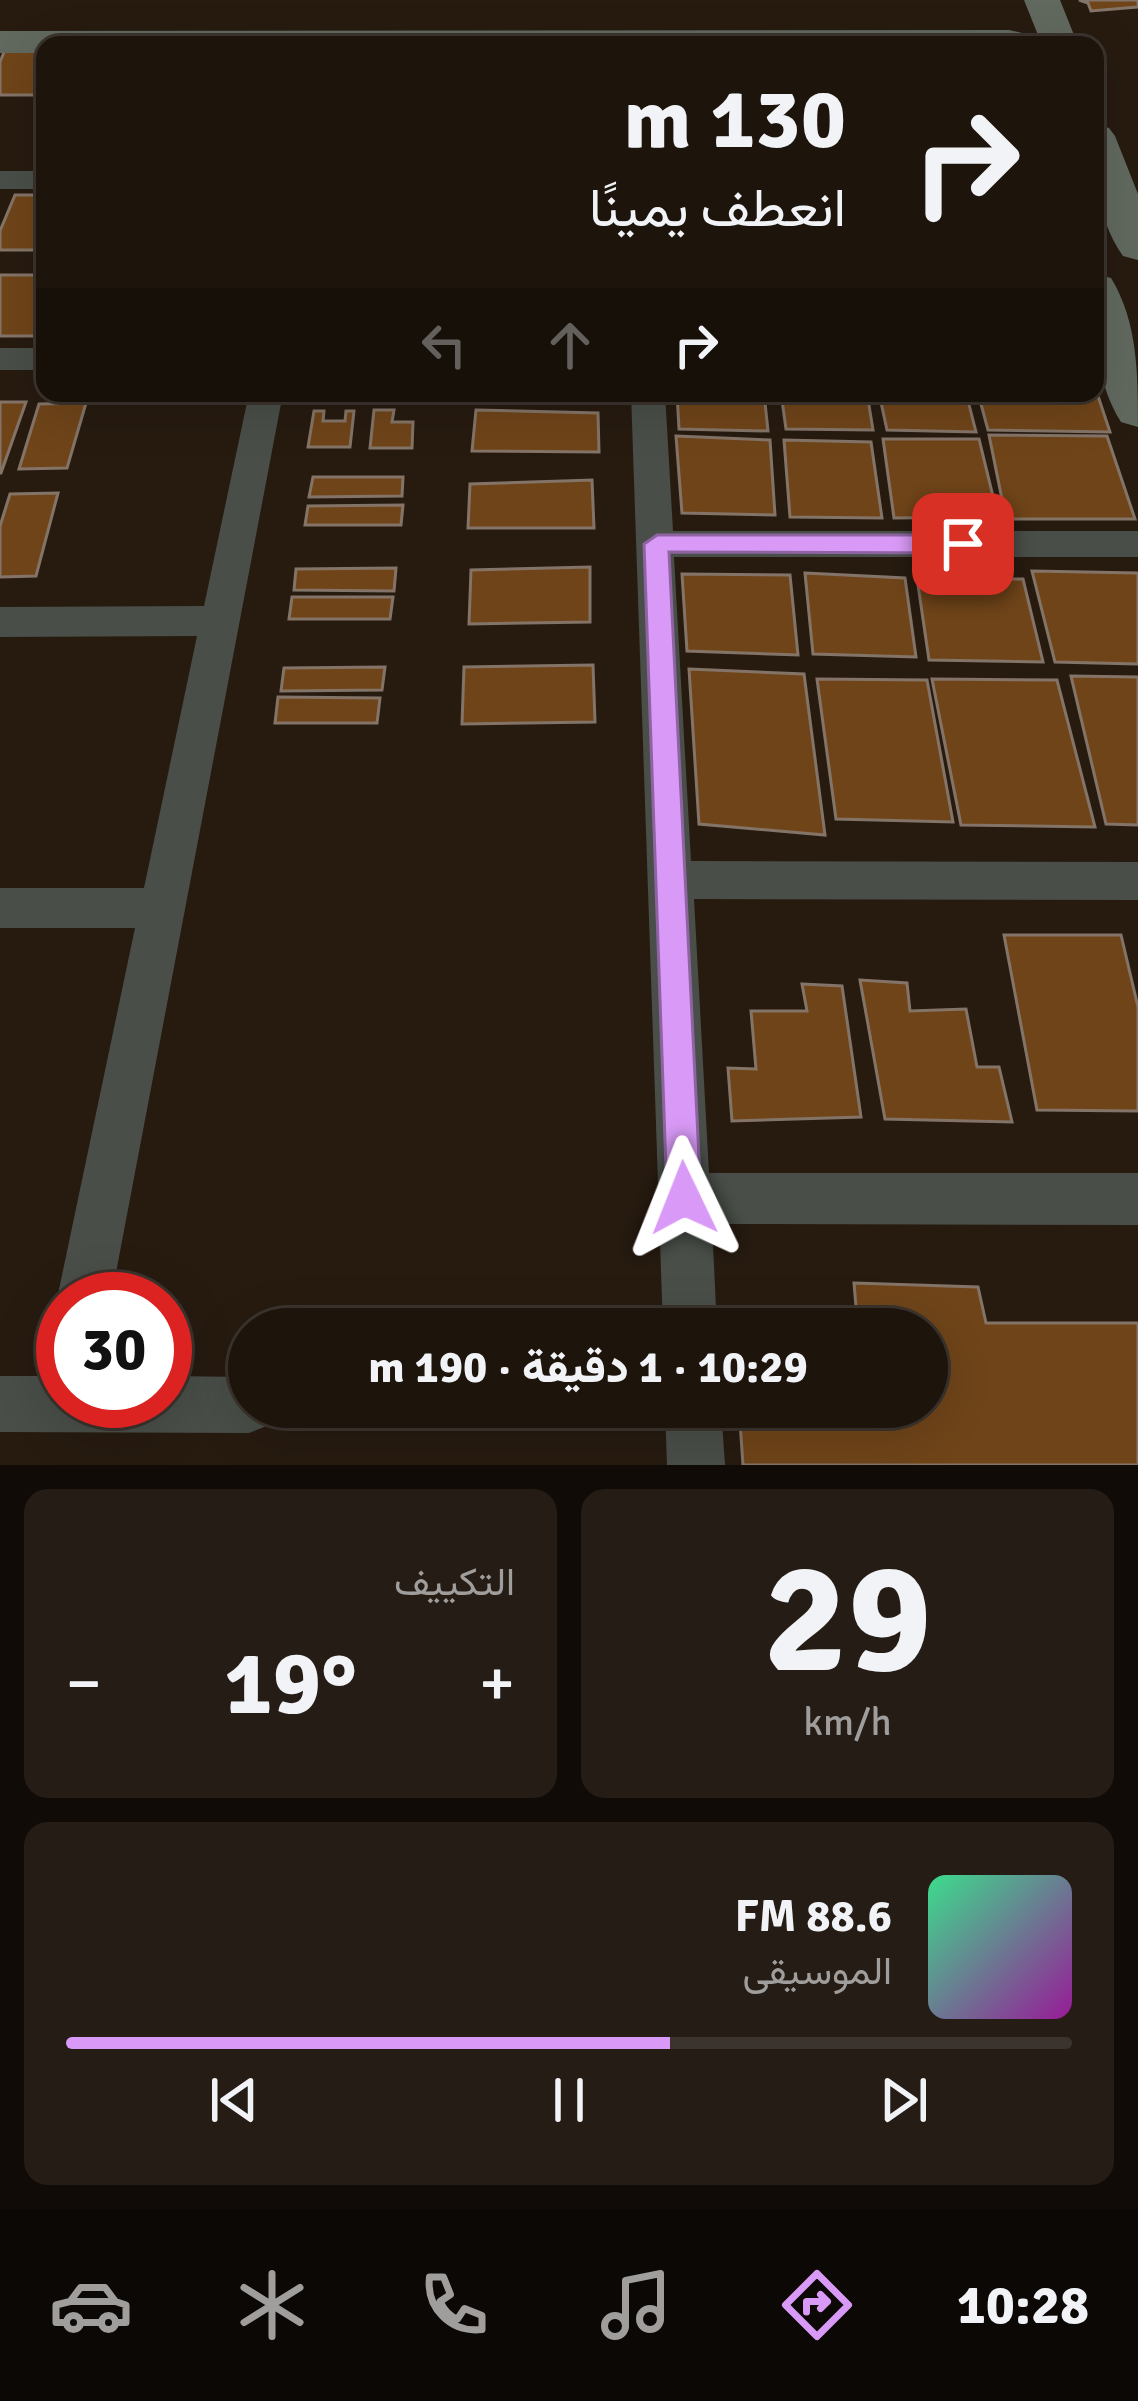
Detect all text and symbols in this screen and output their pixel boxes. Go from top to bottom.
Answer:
text: 130 m [624,68,846,172]
icon: right [888,84,1044,240]
text: انعطف يمينًا [589,175,846,242]
icon: left [411,312,477,378]
icon: ahead [537,312,603,378]
icon: right [663,312,729,378]
pin [912,493,1014,595]
icon: arrive [930,511,996,577]
position arrow [621,1135,747,1261]
speed limit sign: 30 [36,1272,192,1428]
text: 10:29 · 1 دقيقة · 190 m [368,1340,808,1395]
text: 29 [763,1523,932,1716]
text: التكييف [394,1558,515,1606]
text: 19° [224,1628,357,1739]
text: − [66,1643,102,1724]
text: + [479,1643,515,1724]
text: km/h [803,1698,892,1746]
text: 88.6 FM [735,1889,892,1944]
text: الموسيقى [742,1947,892,1995]
icon: previous [201,2067,267,2133]
icon: pause [536,2067,602,2133]
icon: next [871,2067,937,2133]
icon: car [49,2263,133,2347]
icon: climate [230,2263,314,2347]
icon: phone [412,2263,496,2347]
icon: music [594,2263,678,2347]
icon: directions [775,2263,859,2347]
text: 10:28 [957,2272,1089,2339]

